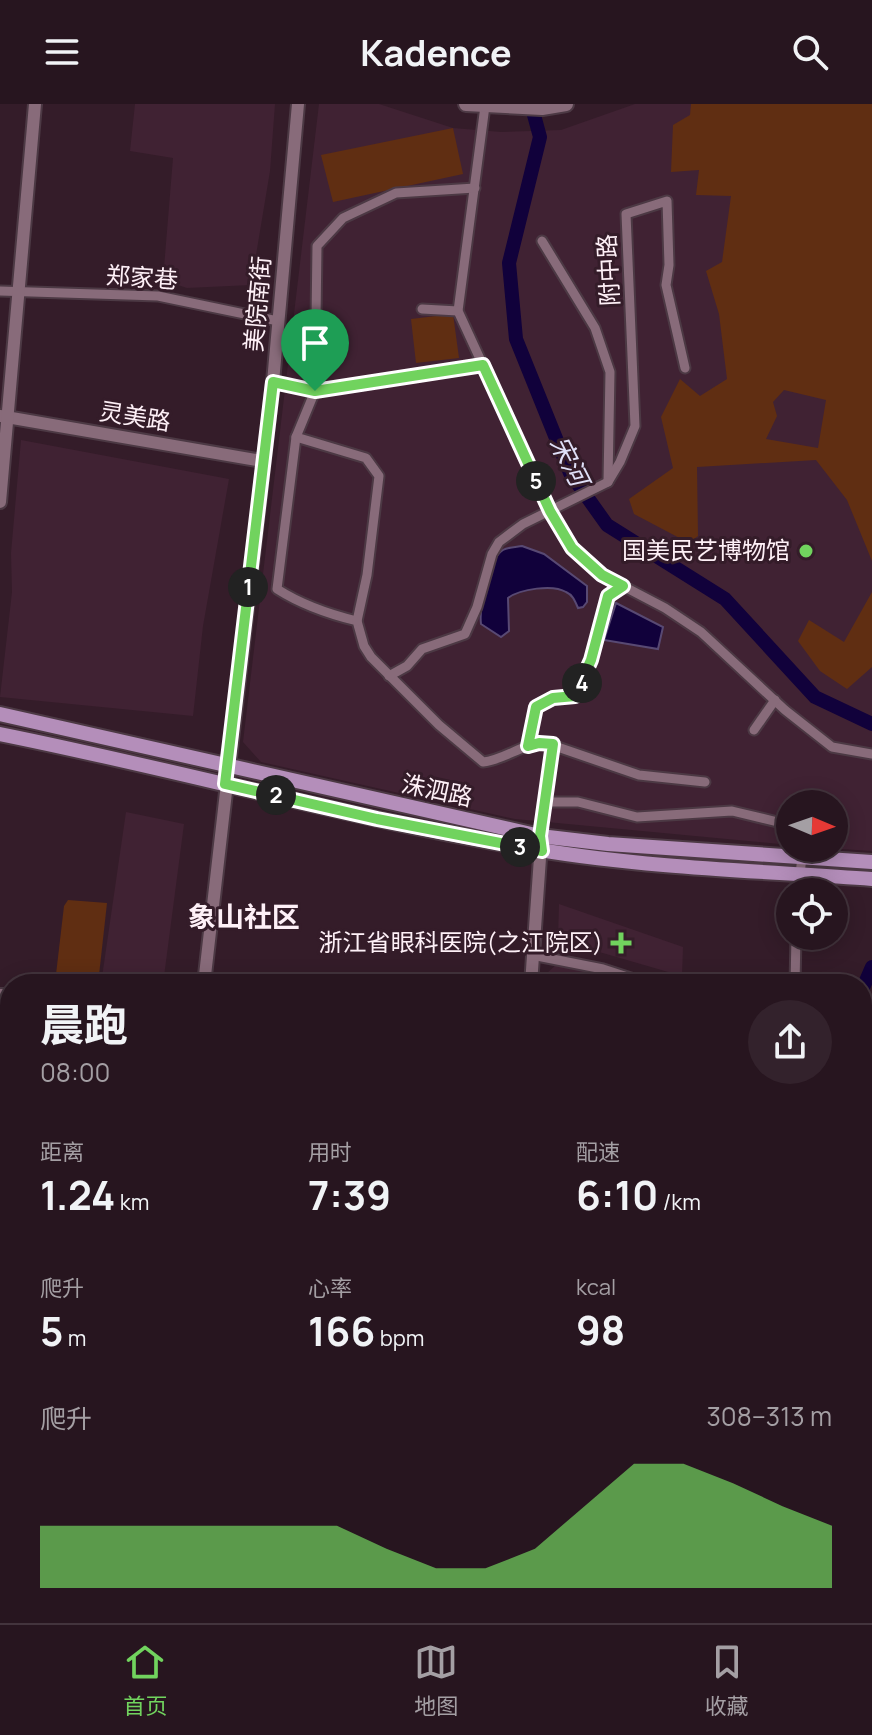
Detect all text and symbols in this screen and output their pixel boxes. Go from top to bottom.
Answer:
text: Kadence [360,28,512,77]
icon: menu [40,30,84,74]
icon: search [788,30,832,74]
street label: 附中路 [589,233,626,307]
street label: 美院南街 [236,255,277,353]
street label: 郑家巷 [105,258,179,295]
pin [281,309,349,391]
icon: arrive [293,321,337,365]
street label: 灵美路 [97,394,173,437]
water label: 宋河 [542,429,600,496]
pin: 5 [516,461,556,501]
text: 5 [530,466,542,496]
place label: 国美民艺博物馆 [622,533,790,566]
marker: 国美民艺博物馆 [797,542,815,560]
pin: 1 [228,567,268,607]
text: 1 [243,572,253,602]
pin: 4 [562,663,602,703]
text: 4 [575,668,589,698]
street label: 洙泗路 [399,766,476,813]
pin: 2 [256,775,296,815]
text: 2 [269,780,283,810]
north arrow [776,790,848,862]
map controls [776,790,848,950]
pin: 3 [500,827,540,867]
text: 3 [514,832,526,862]
button: locate [776,878,848,950]
district label: 象山社区 [188,897,300,935]
place label: 浙江省眼科医院(之江院区) [319,925,603,958]
marker: 浙江省眼科医院(之江院区) [610,932,632,954]
text: 晨跑 [40,994,128,1054]
button: share [748,1000,832,1084]
text: 08:00 [40,1054,110,1090]
text: 距离 [40,1137,84,1167]
text: 用时 [308,1137,352,1167]
text: 配速 [576,1137,620,1167]
text: 1.24 [40,1167,115,1222]
text: 7:39 [308,1167,391,1222]
text: 6:10 [576,1167,658,1222]
text: km [115,1187,149,1217]
text: /km [658,1187,701,1217]
text: kcal [576,1272,616,1302]
text: 爬升 [40,1273,84,1303]
text: 心率 [308,1273,352,1303]
text: 98 [576,1302,625,1357]
text: 5 [40,1303,63,1358]
text: 166 [308,1303,375,1358]
text: m [63,1323,87,1353]
text: bpm [375,1323,424,1353]
text: 308–313 m [706,1398,832,1434]
text: 爬升 [40,1400,92,1436]
tab: 首页 [123,1640,167,1721]
tab: 地图 [414,1640,458,1721]
tab: 收藏 [705,1640,749,1721]

